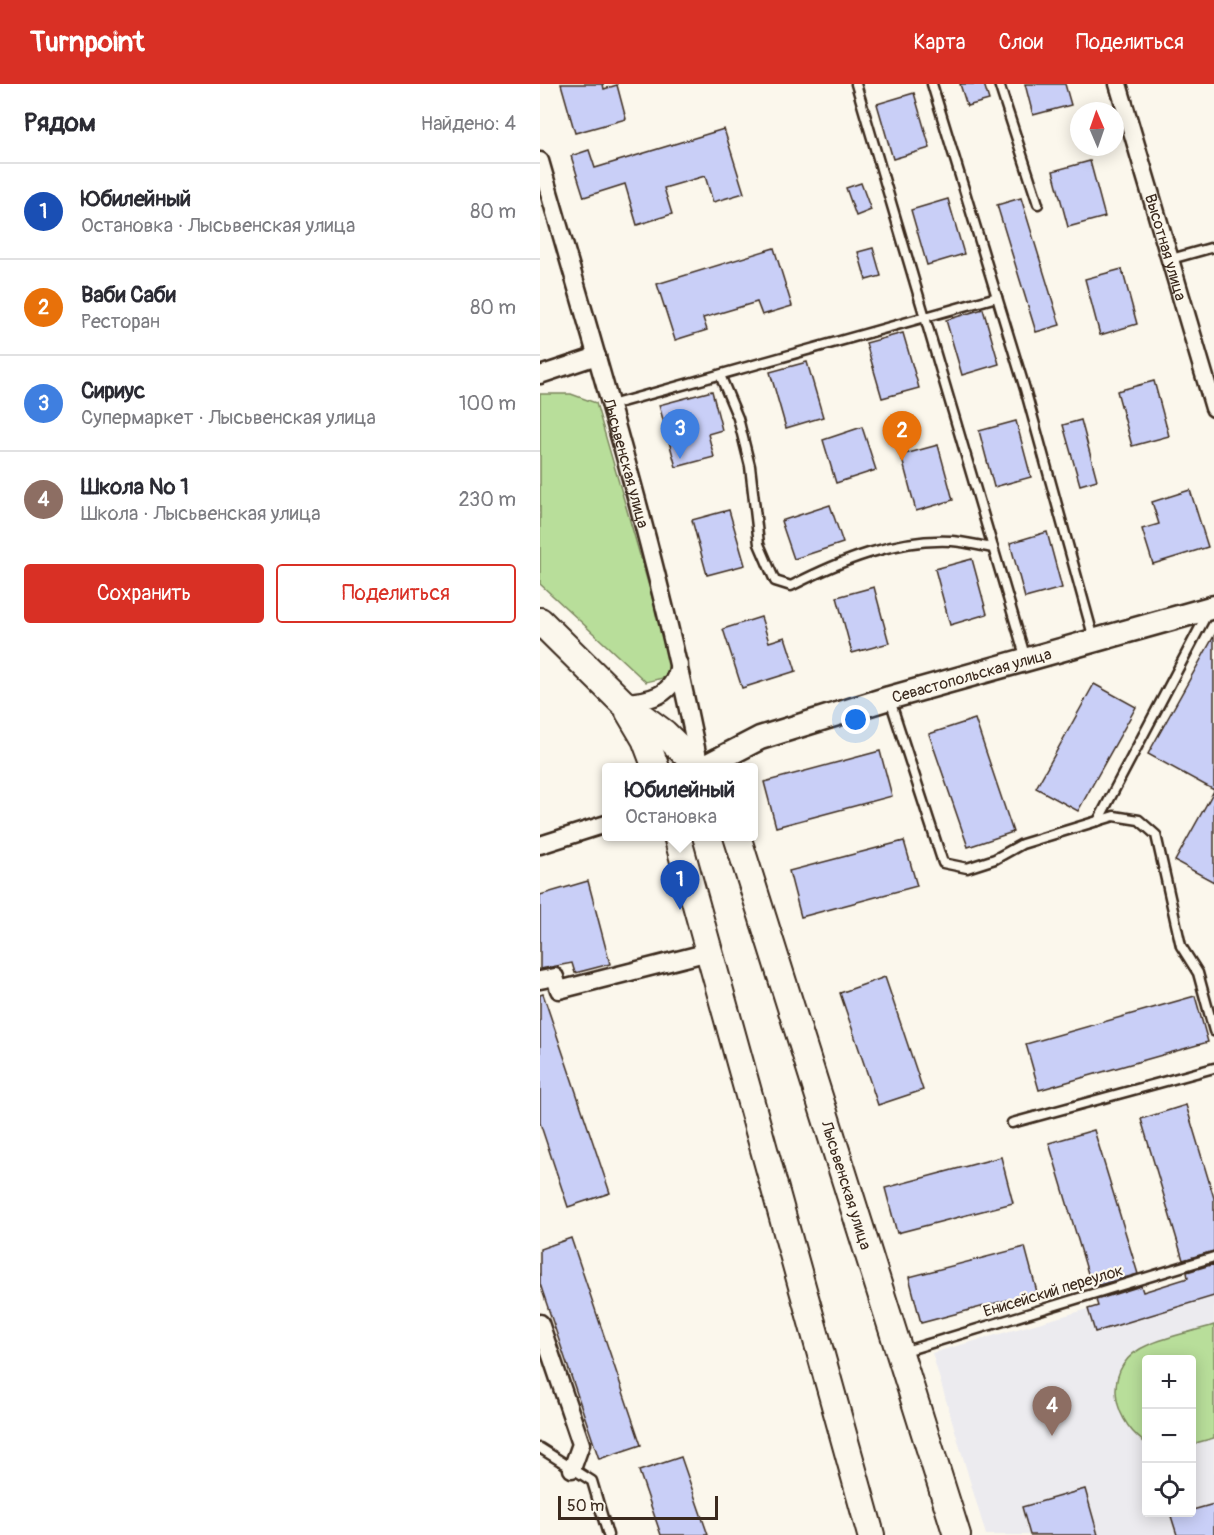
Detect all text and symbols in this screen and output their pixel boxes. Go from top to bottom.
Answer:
text: Turnpoint [30,25,144,60]
text: Карта [913,29,965,56]
text: Слои [998,29,1043,56]
text: Поделиться [1076,29,1184,56]
north arrow [1070,102,1124,156]
text: Рядом [24,107,96,139]
text: Найдено: 4 [421,111,516,136]
text: Юбилейный [81,185,191,213]
street label: Высотная улица [1140,191,1191,303]
text: 1 [40,199,47,224]
text: 80 m [470,199,516,224]
text: Остановка · Лысьвенская улица [81,213,355,238]
text: Ваби Саби [81,281,176,309]
text: 2 [38,295,49,320]
text: 80 m [470,295,516,320]
text: Ресторан [81,309,160,334]
text: Сириус [81,377,145,405]
text: 3 [38,391,49,416]
text: 100 m [459,391,516,416]
street label: Лысьвенская улица [598,395,653,530]
text: Супермаркет · Лысьвенская улица [81,405,376,430]
pin: 3 [660,410,700,459]
pin: 2 [882,412,922,461]
text: Школа № 1 [81,473,189,501]
text: 4 [38,487,49,512]
text: 230 m [459,487,516,512]
text: Школа · Лысьвенская улица [81,501,321,526]
button: Сохранить [24,564,264,623]
button: Поделиться [276,564,516,623]
street label: Севастопольская улица [890,644,1054,708]
your location [841,705,870,734]
popup [602,763,758,841]
text: Юбилейный [625,776,735,804]
text: Остановка [625,804,717,829]
pin: 1 [660,860,700,910]
street label: Лысьвенская улица [816,1118,876,1252]
street label: Енисейский переулок [981,1260,1126,1322]
map controls [1142,1355,1196,1517]
button: + [1142,1355,1196,1409]
pin: 4 [1032,1386,1072,1436]
button: − [1142,1409,1196,1463]
button: locate [1142,1463,1196,1517]
scale bar [558,1493,718,1520]
text: 50 m [567,1496,604,1516]

